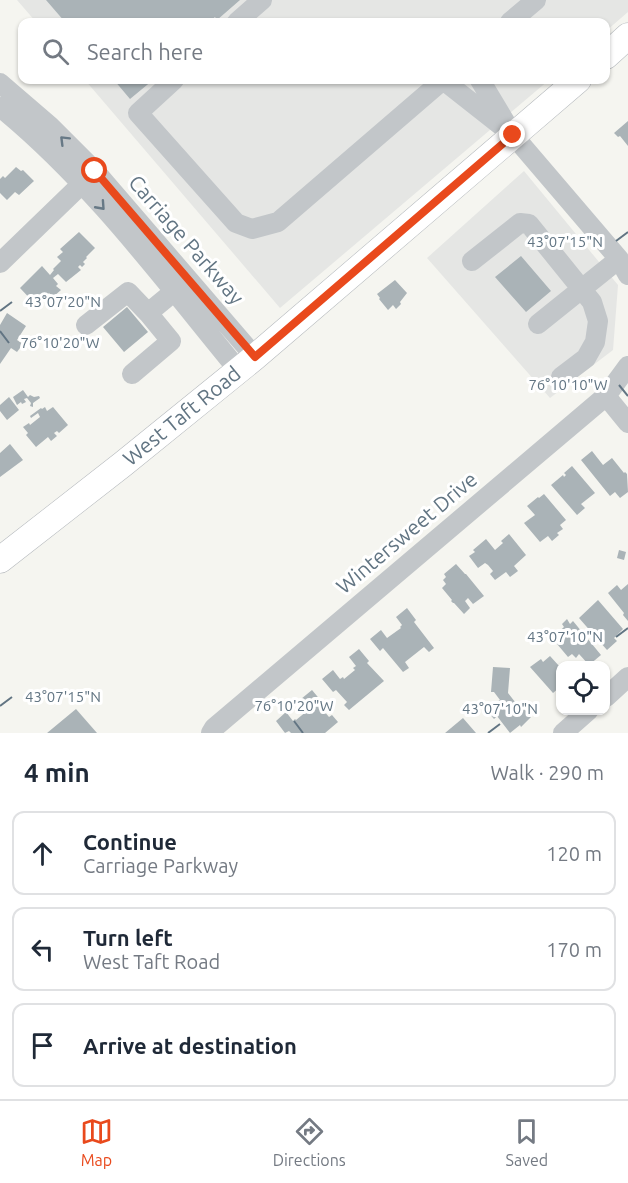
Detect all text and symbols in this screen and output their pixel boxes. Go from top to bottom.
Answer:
search box [18,18,610,84]
icon: search [39,35,72,68]
text: Search here [87,39,203,64]
route end [499,121,525,147]
one-way arrow [60,136,71,146]
route start [81,157,107,183]
street label: Carriage Parkway [124,170,249,309]
one-way arrow [94,199,105,210]
text: 43°07'15"N [527,233,603,250]
text: 43°07'20"N [25,293,101,310]
text: 76°10'20"W [20,334,100,351]
street label: West Taft Road [118,361,245,470]
text: 76°10'10"W [528,376,608,393]
street label: Wintersweet Drive [331,466,481,598]
text: 43°07'10"N [527,628,603,645]
map controls [556,661,610,715]
button: locate [556,661,610,715]
text: 43°07'15"N [25,688,101,705]
text: 76°10'20"W [254,697,334,714]
text: 43°07'10"N [462,700,538,717]
text: 4 min [24,758,90,787]
text: Walk · 290 m [491,761,604,784]
text: Continue [83,829,177,854]
icon: ahead [26,837,59,870]
text: 120 m [546,842,602,865]
text: Carriage Parkway [83,854,238,877]
text: Turn left [83,925,173,950]
icon: left [26,933,59,966]
text: 170 m [546,938,602,961]
text: West Taft Road [83,950,220,973]
icon: arrive [26,1029,59,1062]
text: Arrive at destination [83,1033,297,1058]
tab: Map [80,1115,113,1169]
tab: Directions [273,1115,346,1169]
tab: Saved [506,1115,548,1169]

